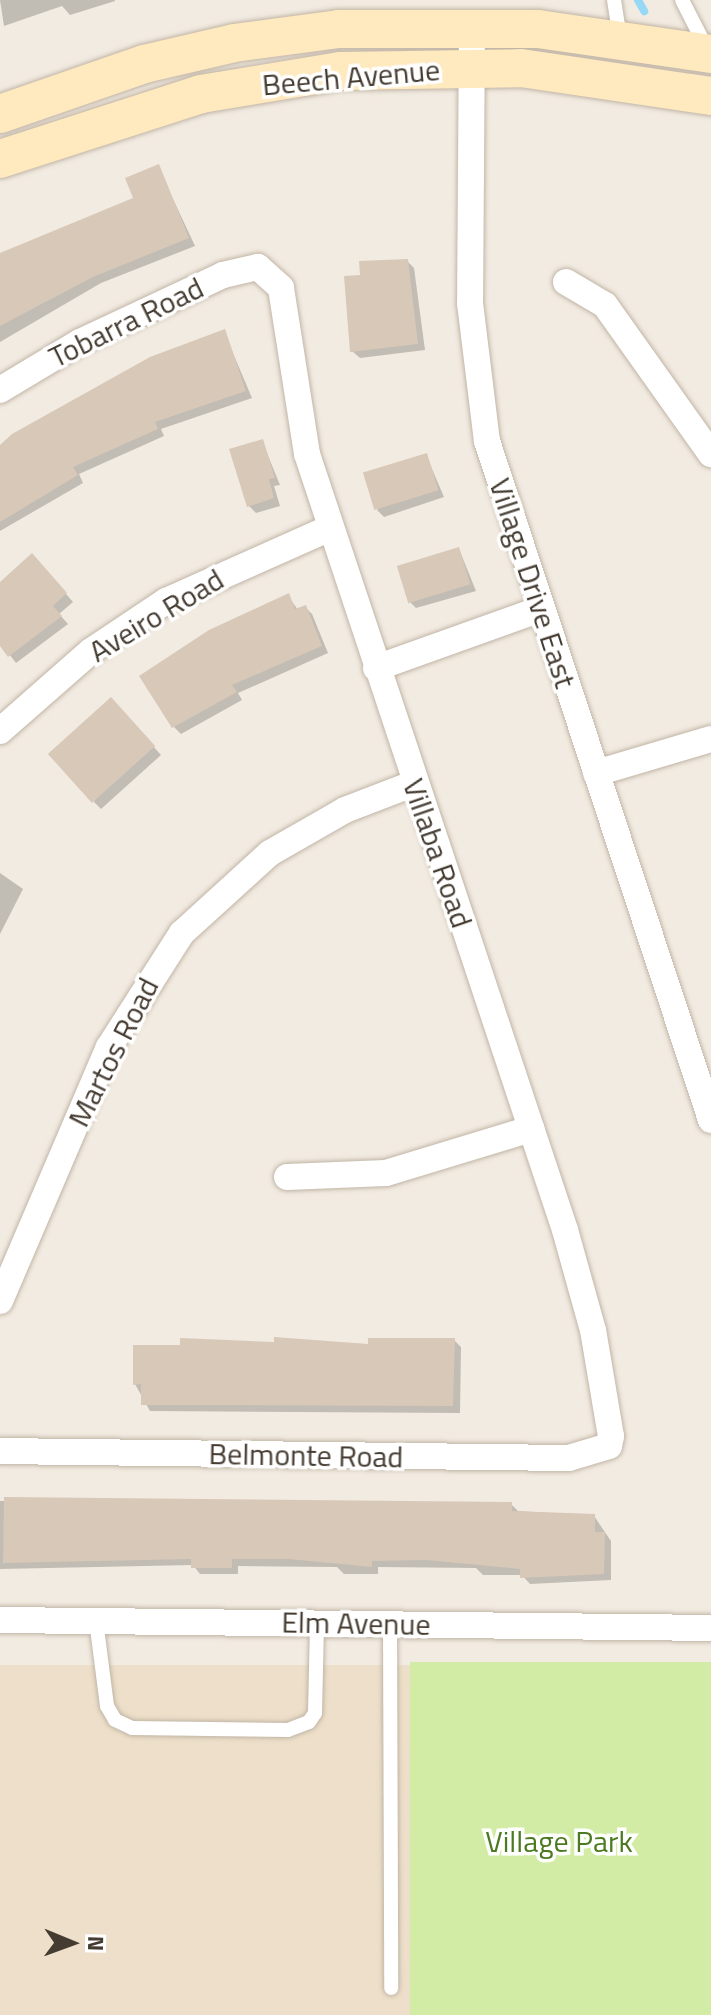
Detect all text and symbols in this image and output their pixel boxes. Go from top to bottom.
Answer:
street label: Beech Avenue [261,51,441,103]
street label: Tobarra Road [43,269,209,375]
street label: Village Drive East [482,474,584,692]
street label: Aveiro Road [82,561,230,669]
street label: Villaba Road [396,774,480,932]
street label: Martos Road [60,971,166,1133]
street label: Belmonte Road [208,1435,404,1475]
street label: Elm Avenue [281,1604,431,1642]
park label: Village Park [485,1823,633,1859]
north arrow [32,1903,112,1983]
text: N [79,1935,113,1951]

